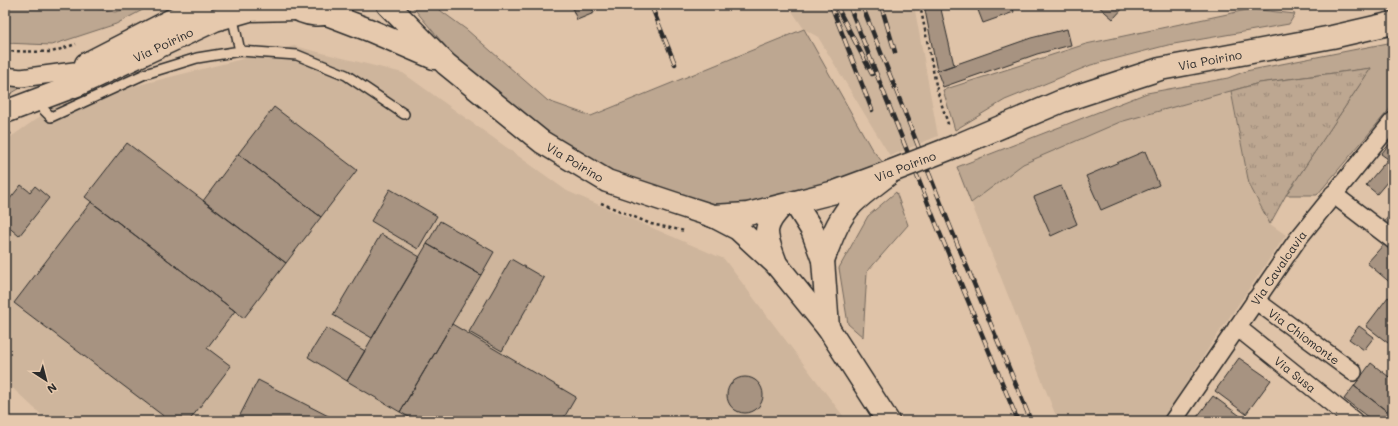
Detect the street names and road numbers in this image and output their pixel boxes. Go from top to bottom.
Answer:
street label: Via Poirino [131,24,196,65]
street label: Via Poirino [1177,46,1243,73]
street label: Via Poirino [543,138,607,185]
street label: Via Poirino [872,147,938,185]
street label: Via Cavalcavia [1247,227,1310,308]
street label: Via Chiomonte [1265,305,1343,368]
street label: Via Susa [1271,352,1320,396]

